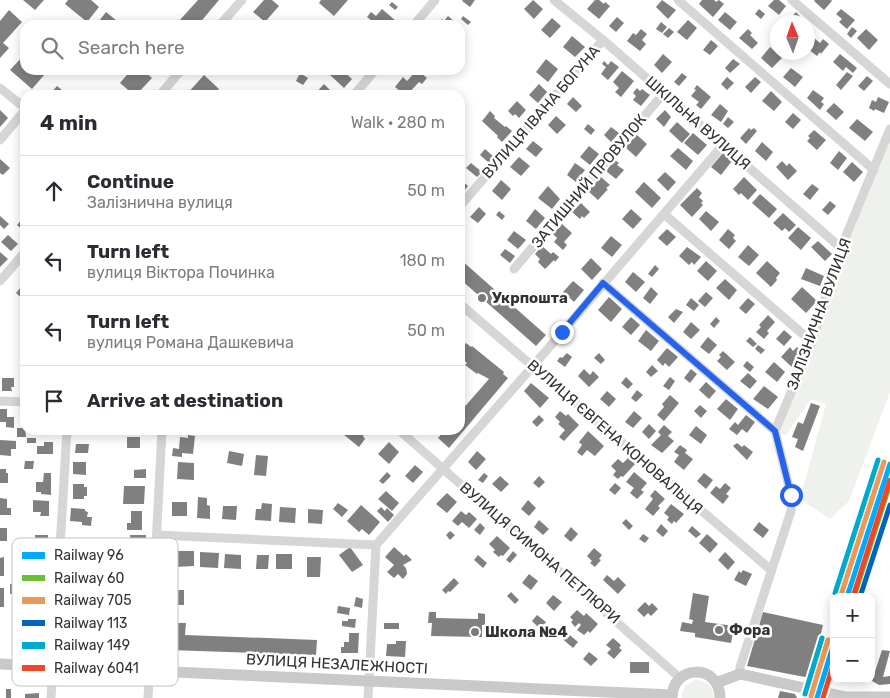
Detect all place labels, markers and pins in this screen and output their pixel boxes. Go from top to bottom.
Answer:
place label: Укрпошта [492,289,568,307]
marker: Укрпошта [476,292,488,304]
place label: Фора [729,621,771,639]
place label: Школа №4 [485,623,568,641]
marker: Фора [713,624,725,636]
marker: Школа №4 [469,626,481,638]

